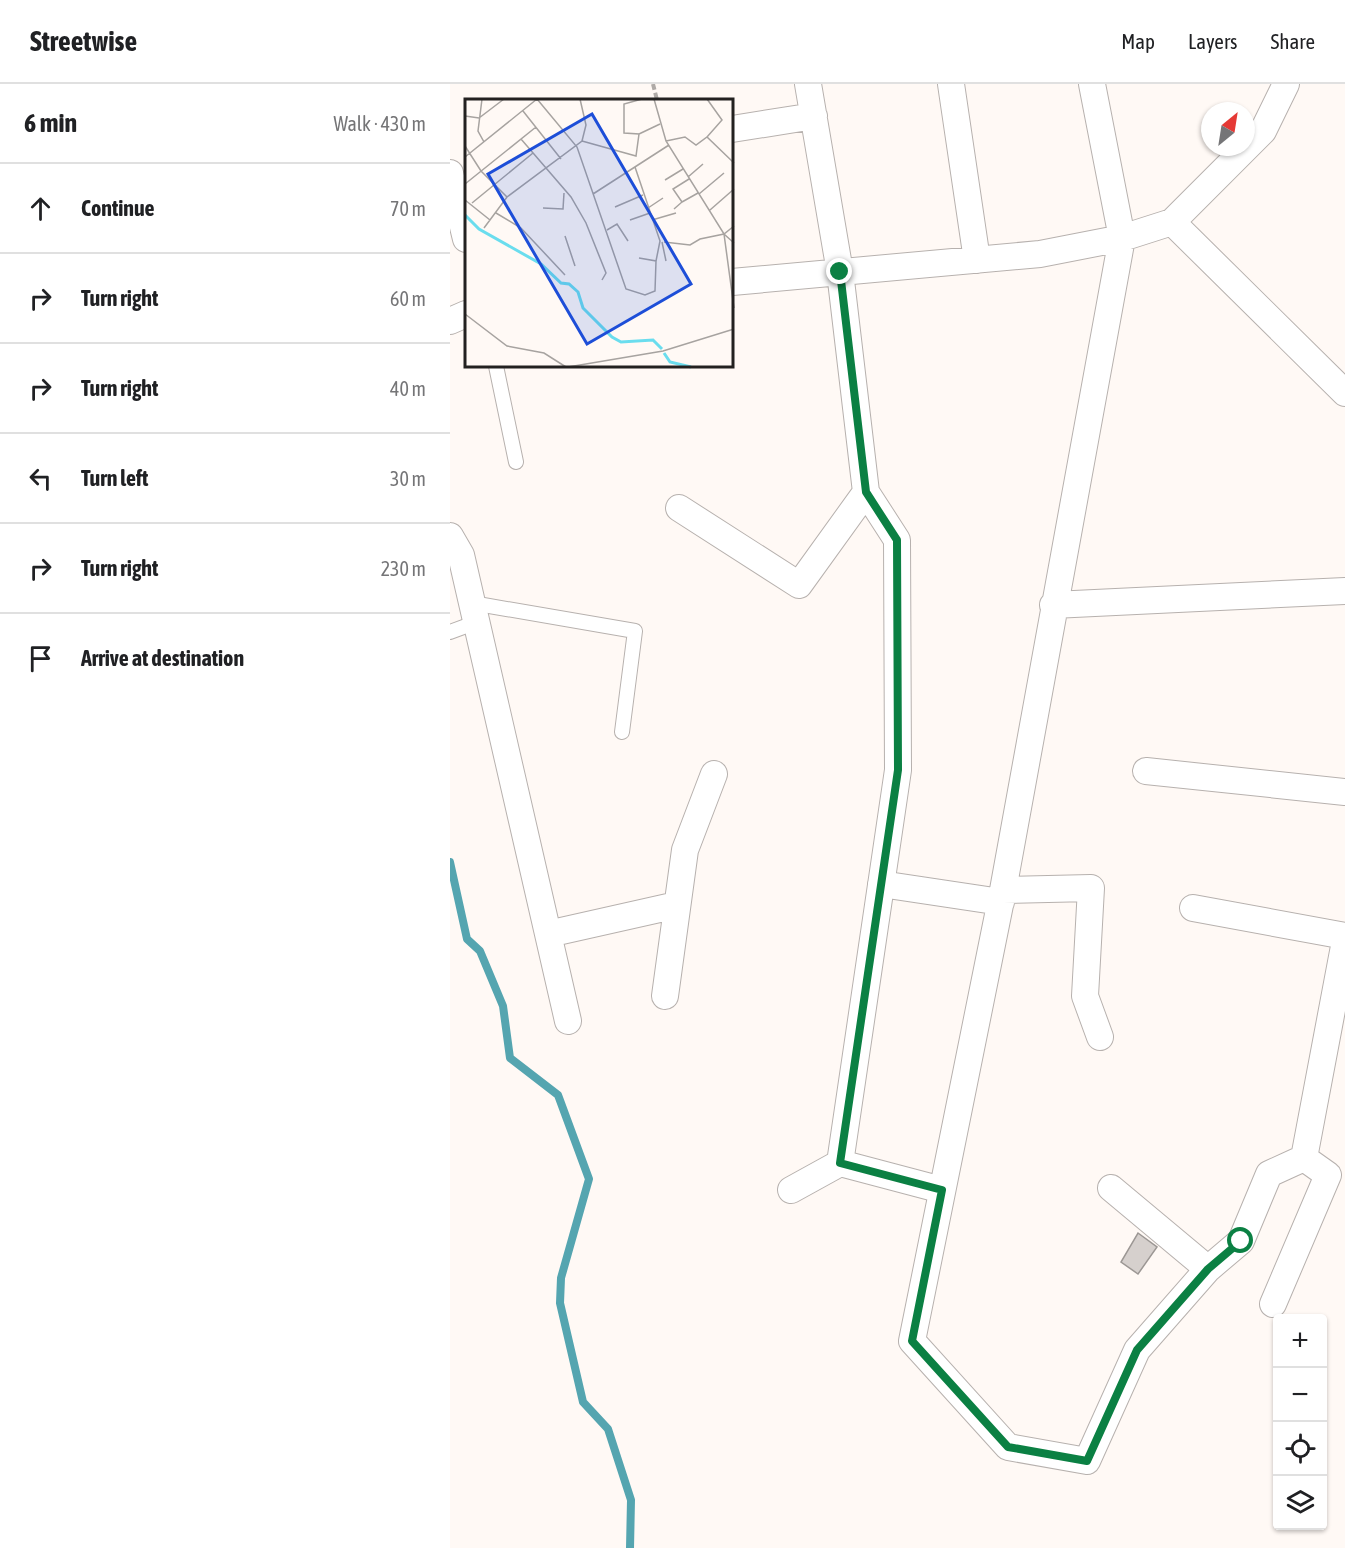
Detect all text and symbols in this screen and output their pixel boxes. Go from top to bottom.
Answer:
text: Streetwise [30,25,137,57]
text: Map [1121,29,1155,53]
text: Layers [1188,29,1238,53]
text: Share [1271,29,1315,53]
inset map [465,99,734,368]
north arrow [1201,102,1255,156]
text: 6 min [24,108,77,138]
text: Walk · 430 m [334,112,426,135]
icon: ahead [24,192,57,225]
text: Continue [81,195,155,221]
text: 70 m [390,197,426,220]
route end [826,258,852,284]
icon: right [24,282,57,315]
text: Turn right [81,285,158,311]
text: 60 m [390,287,426,310]
icon: right [24,372,57,405]
text: Turn right [81,375,158,401]
text: 40 m [390,377,426,400]
icon: left [24,462,57,495]
text: Turn left [81,465,148,491]
text: 30 m [390,467,426,490]
icon: right [24,552,57,585]
text: Turn right [81,555,158,581]
text: 230 m [381,557,426,580]
icon: arrive [24,642,57,675]
text: Arrive at destination [81,645,244,671]
route start [1227,1227,1253,1253]
map controls [1273,1314,1327,1530]
button: + [1273,1314,1327,1368]
button: − [1273,1368,1327,1422]
button: locate [1273,1422,1327,1476]
button: layers [1273,1476,1327,1530]

